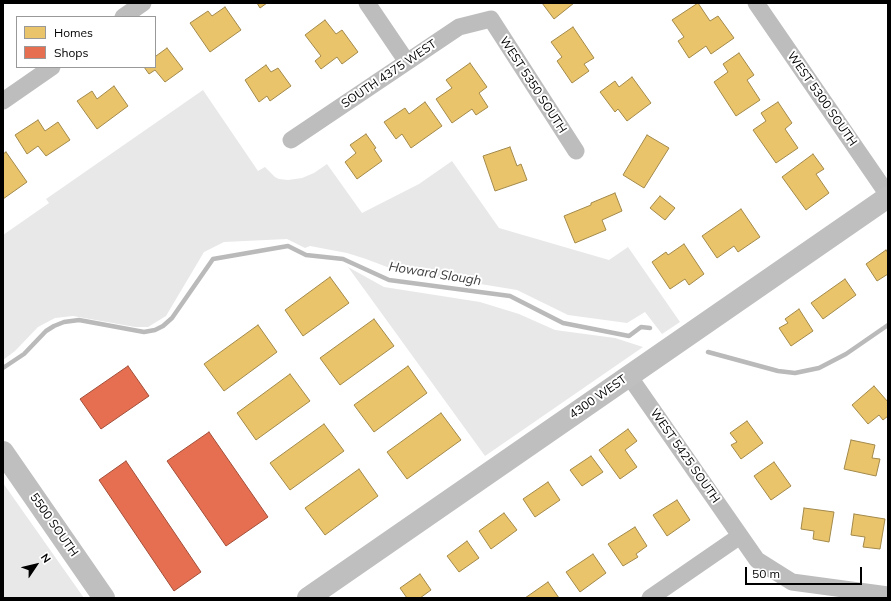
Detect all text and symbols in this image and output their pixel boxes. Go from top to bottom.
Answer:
legend [16,16,156,68]
text: Homes [54,25,93,40]
street label: WEST 5350 SOUTH [497,34,569,136]
street label: SOUTH 4375 WEST [339,37,439,111]
text: Shops [54,45,89,60]
street label: WEST 5300 SOUTH [784,49,860,149]
water label: Howard Slough [388,259,482,289]
street label: 4300 WEST [567,372,629,422]
street label: WEST 5425 SOUTH [647,406,723,506]
street label: 5500 SOUTH [27,491,81,559]
north arrow [16,545,56,585]
text: N [38,551,54,566]
scale bar [747,559,864,585]
text: 50 m [752,566,780,581]

